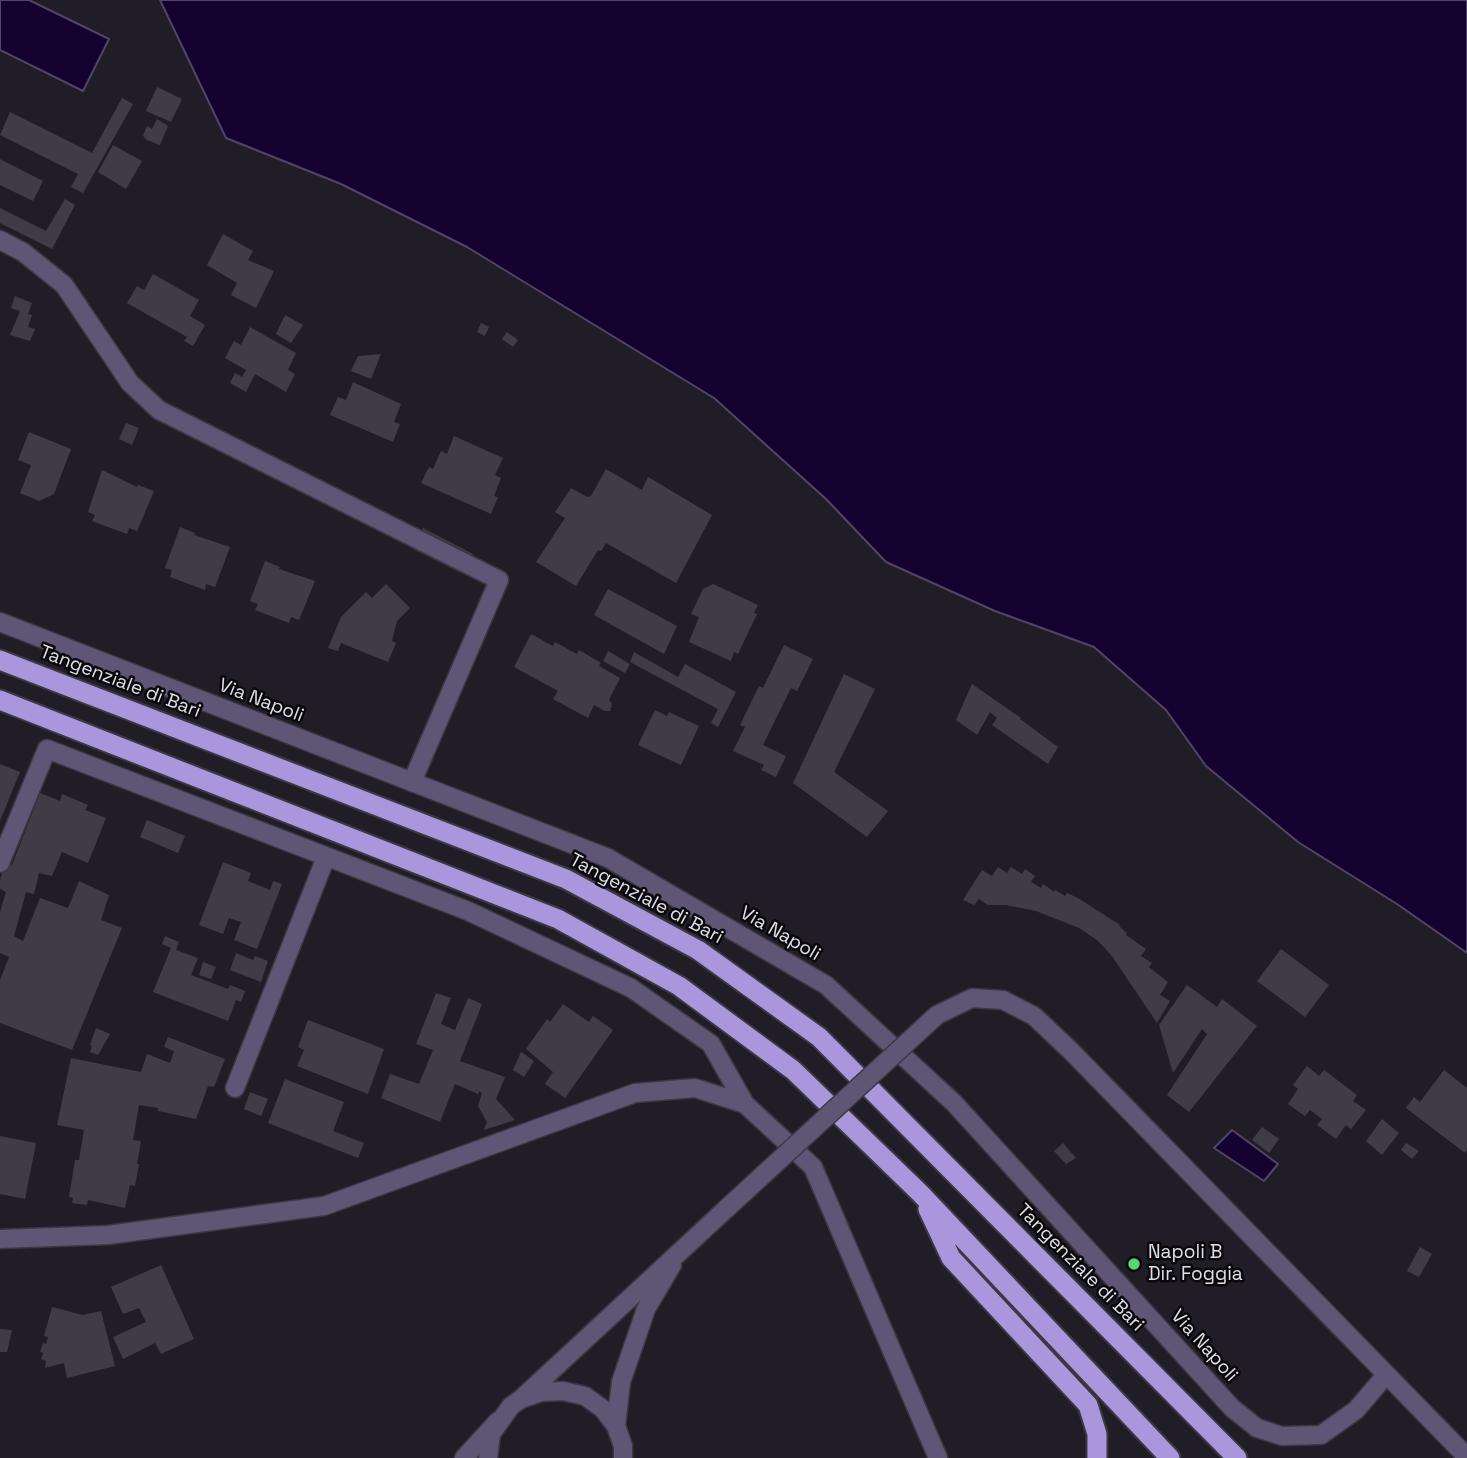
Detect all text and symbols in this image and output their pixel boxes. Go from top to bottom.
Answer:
street label: Tangenziale di Bari [36,641,204,723]
street label: Via Napoli [215,674,307,728]
street label: Tangenziale di Bari [565,849,727,949]
street label: Via Napoli [736,902,824,966]
street label: Tangenziale di Bari [1012,1200,1148,1336]
place label: Napoli B Dir. Foggia [1148,1242,1243,1286]
marker: Napoli B Dir. Foggia [1126,1256,1142,1272]
street label: Via Napoli [1166,1305,1242,1387]

